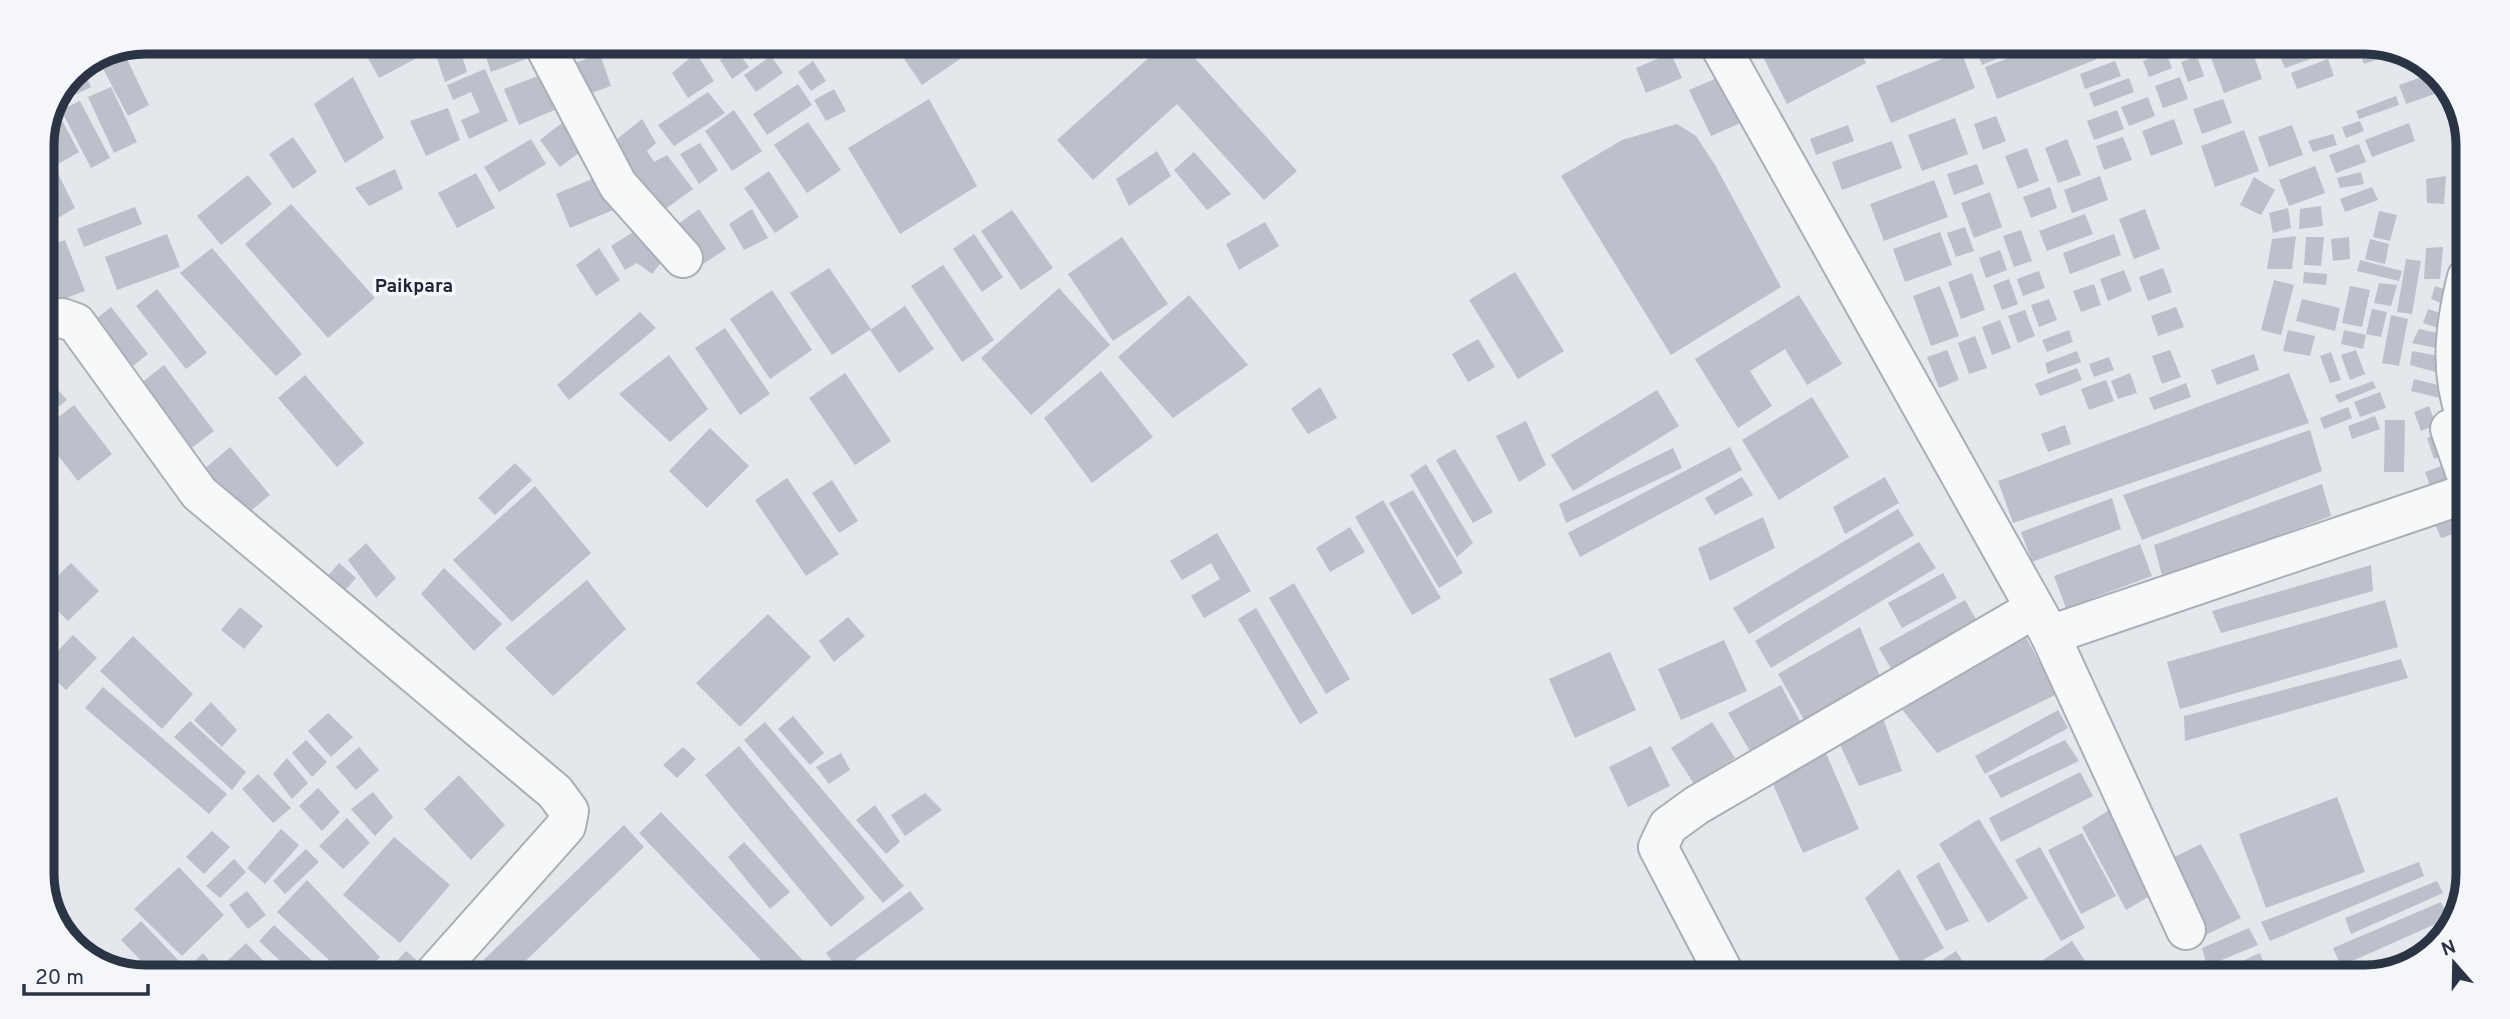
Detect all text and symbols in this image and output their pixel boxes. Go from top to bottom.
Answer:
district label: Paikpara [375,275,453,299]
north arrow [2419,928,2489,998]
text: N [2438,935,2459,963]
scale bar [24,953,149,997]
text: 20 m [35,965,84,992]

